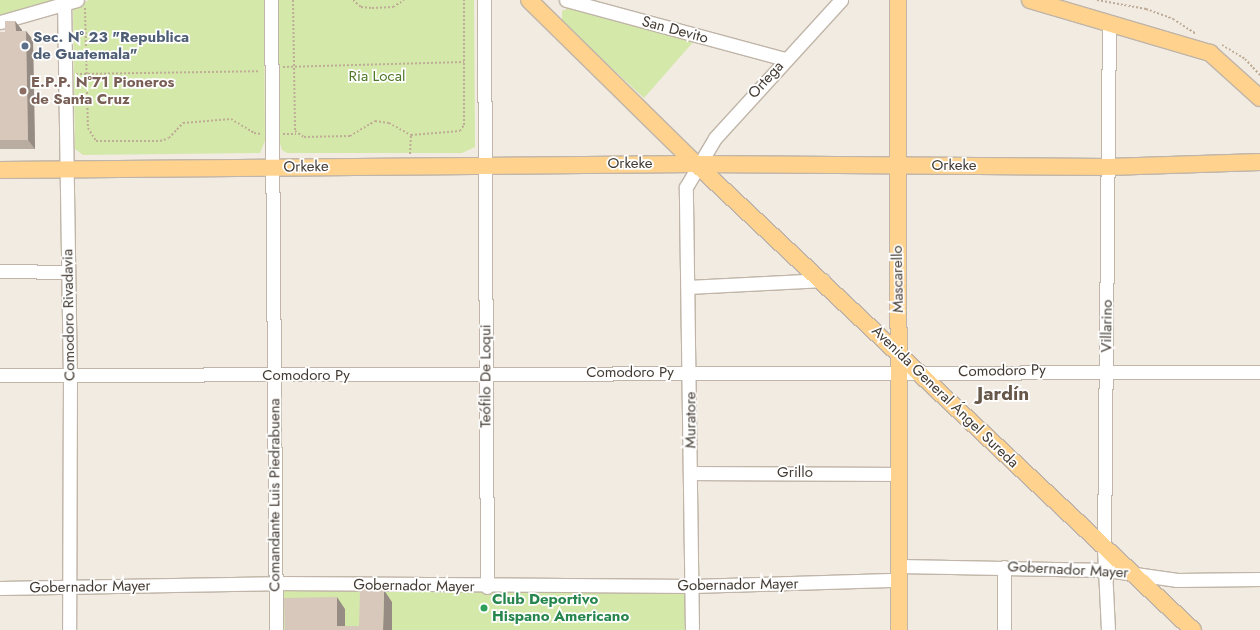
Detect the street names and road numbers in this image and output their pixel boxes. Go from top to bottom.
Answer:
street label: San Devito [640,13,710,47]
street label: Ortega [745,58,787,102]
street label: Orkeke [607,155,653,173]
street label: Orkeke [931,157,977,175]
street label: Orkeke [283,158,329,176]
street label: Mascarello [888,245,908,313]
street label: Comodoro Rivadavia [59,249,79,381]
street label: Villarino [1098,299,1116,353]
street label: Avenida General Ángel Sureda [868,322,1022,472]
street label: Teófilo De Loqui [477,324,495,428]
street label: Comodoro Py [958,361,1046,381]
street label: Comodoro Py [586,364,674,382]
street label: Comodoro Py [262,367,350,385]
street label: Muratore [682,392,700,448]
street label: Comandante Luis Piedrabuena [266,398,284,592]
street label: Grillo [777,464,813,482]
street label: Gobernador Mayer [1007,558,1129,582]
street label: Gobernador Mayer [677,575,799,595]
street label: Gobernador Mayer [353,576,475,596]
street label: Gobernador Mayer [29,577,151,597]

